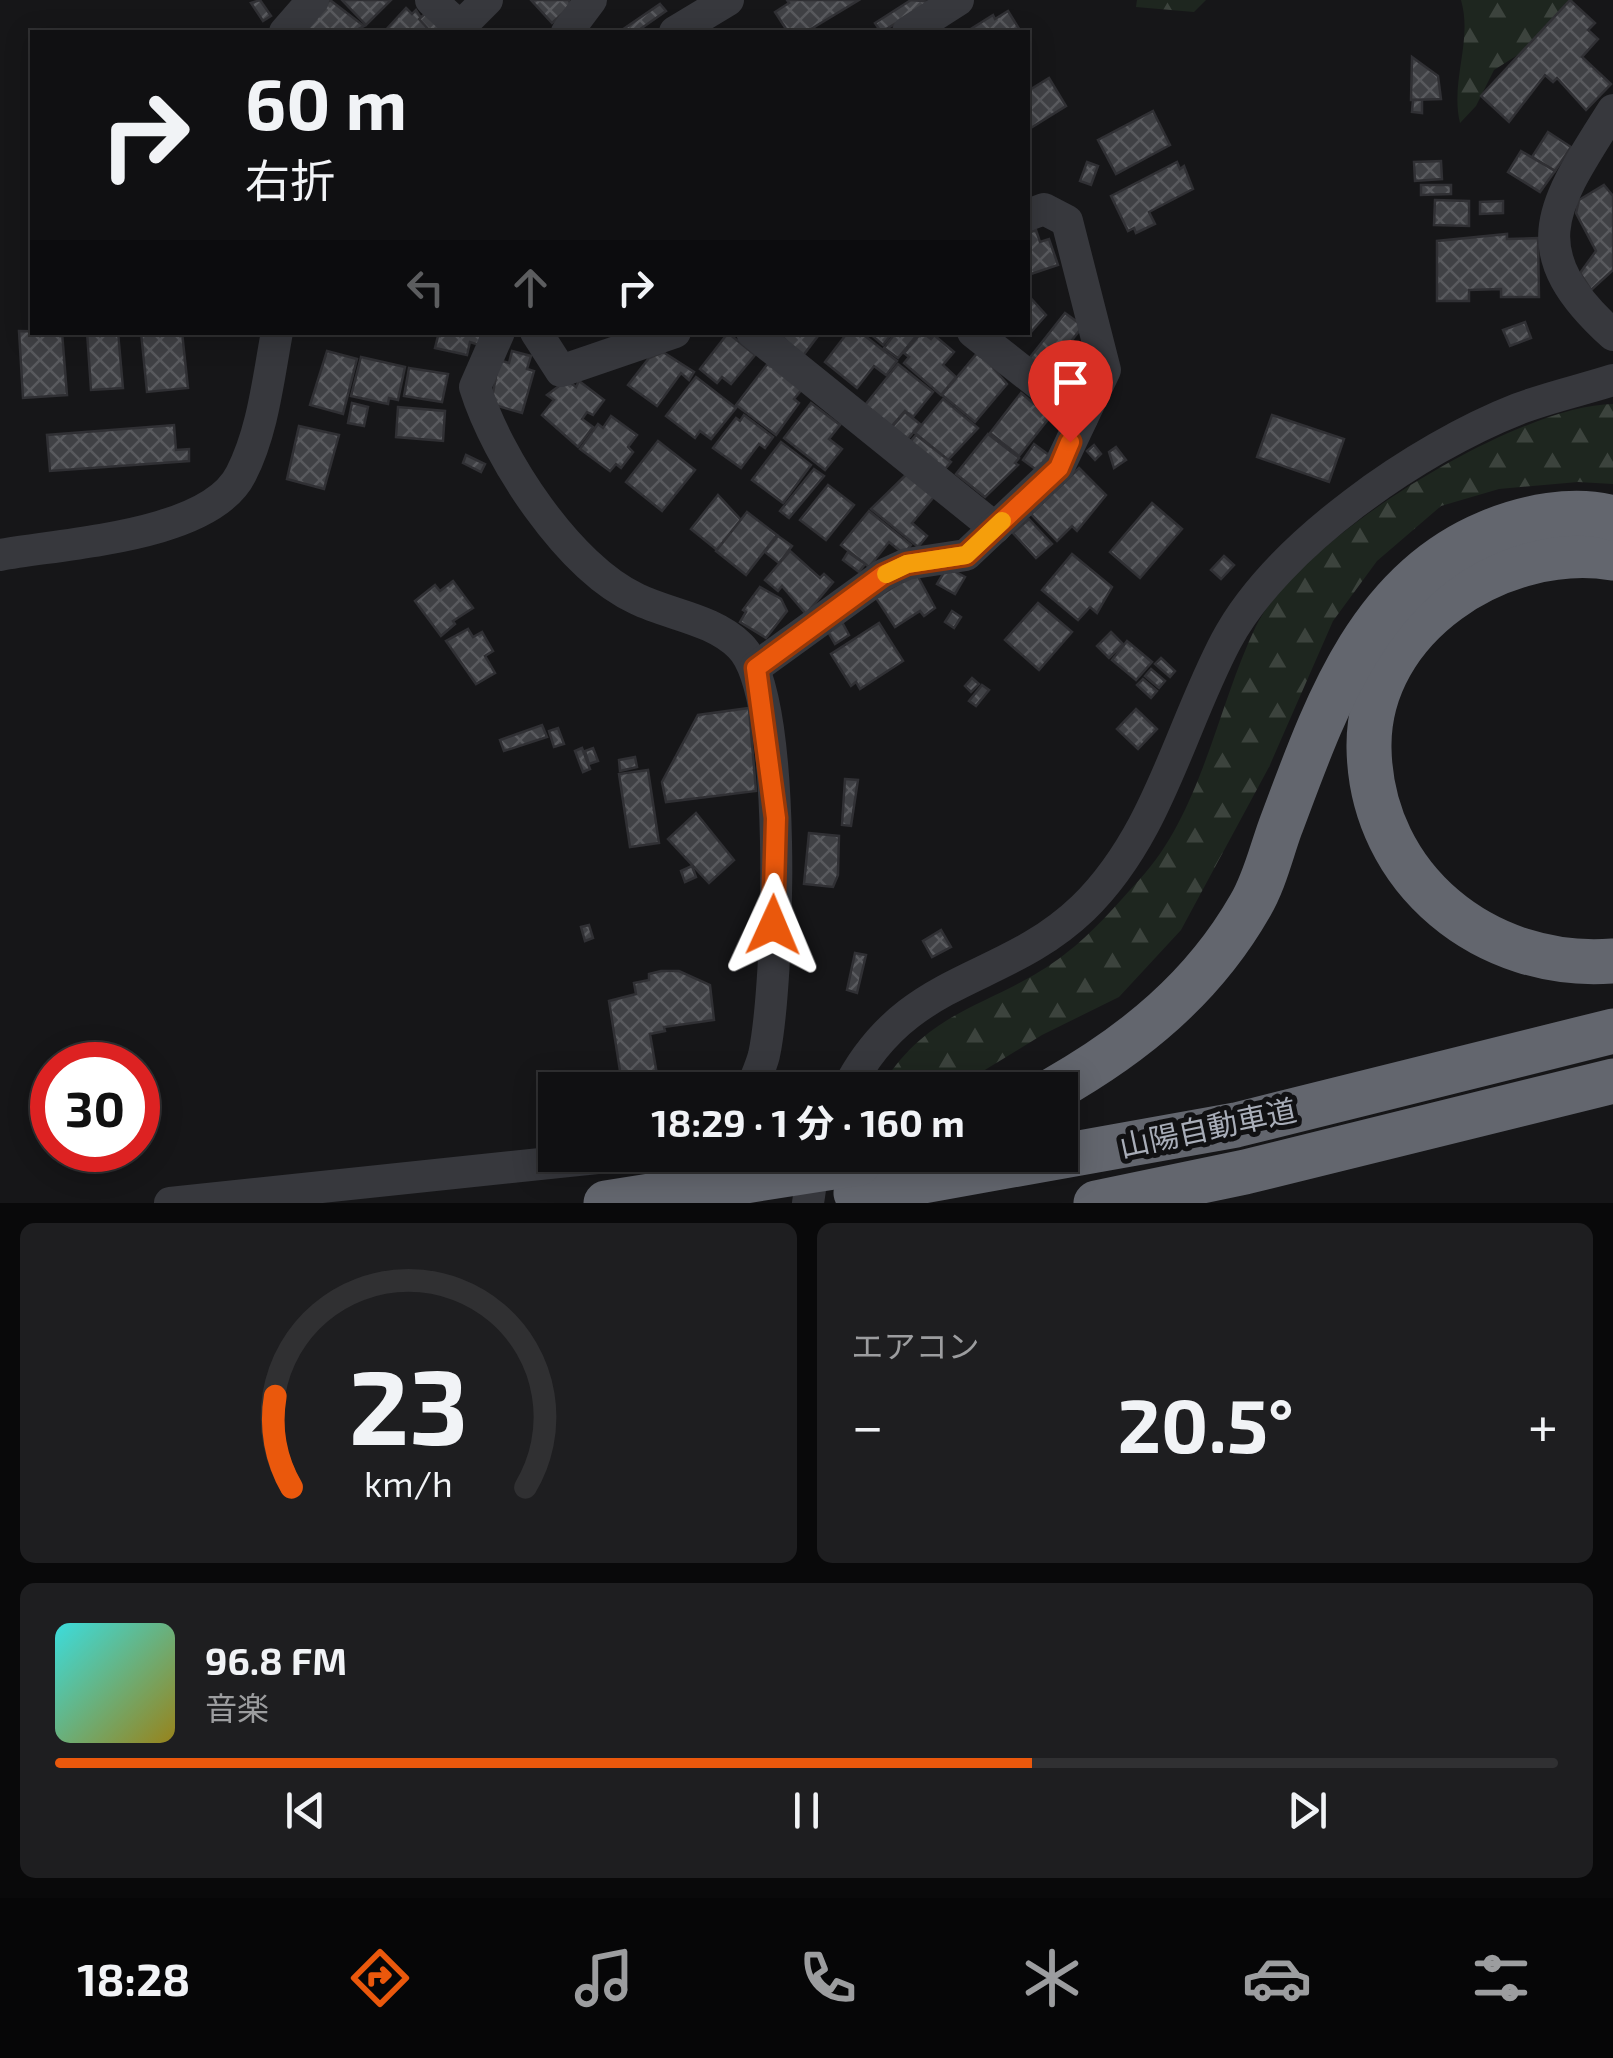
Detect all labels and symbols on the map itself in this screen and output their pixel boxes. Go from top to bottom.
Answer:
pin [1028,340,1113,443]
position arrow [721,873,825,977]
speed limit sign: 30 [30,1042,160,1172]
street label: 山陽自動車道 [1116,1091,1299,1163]

